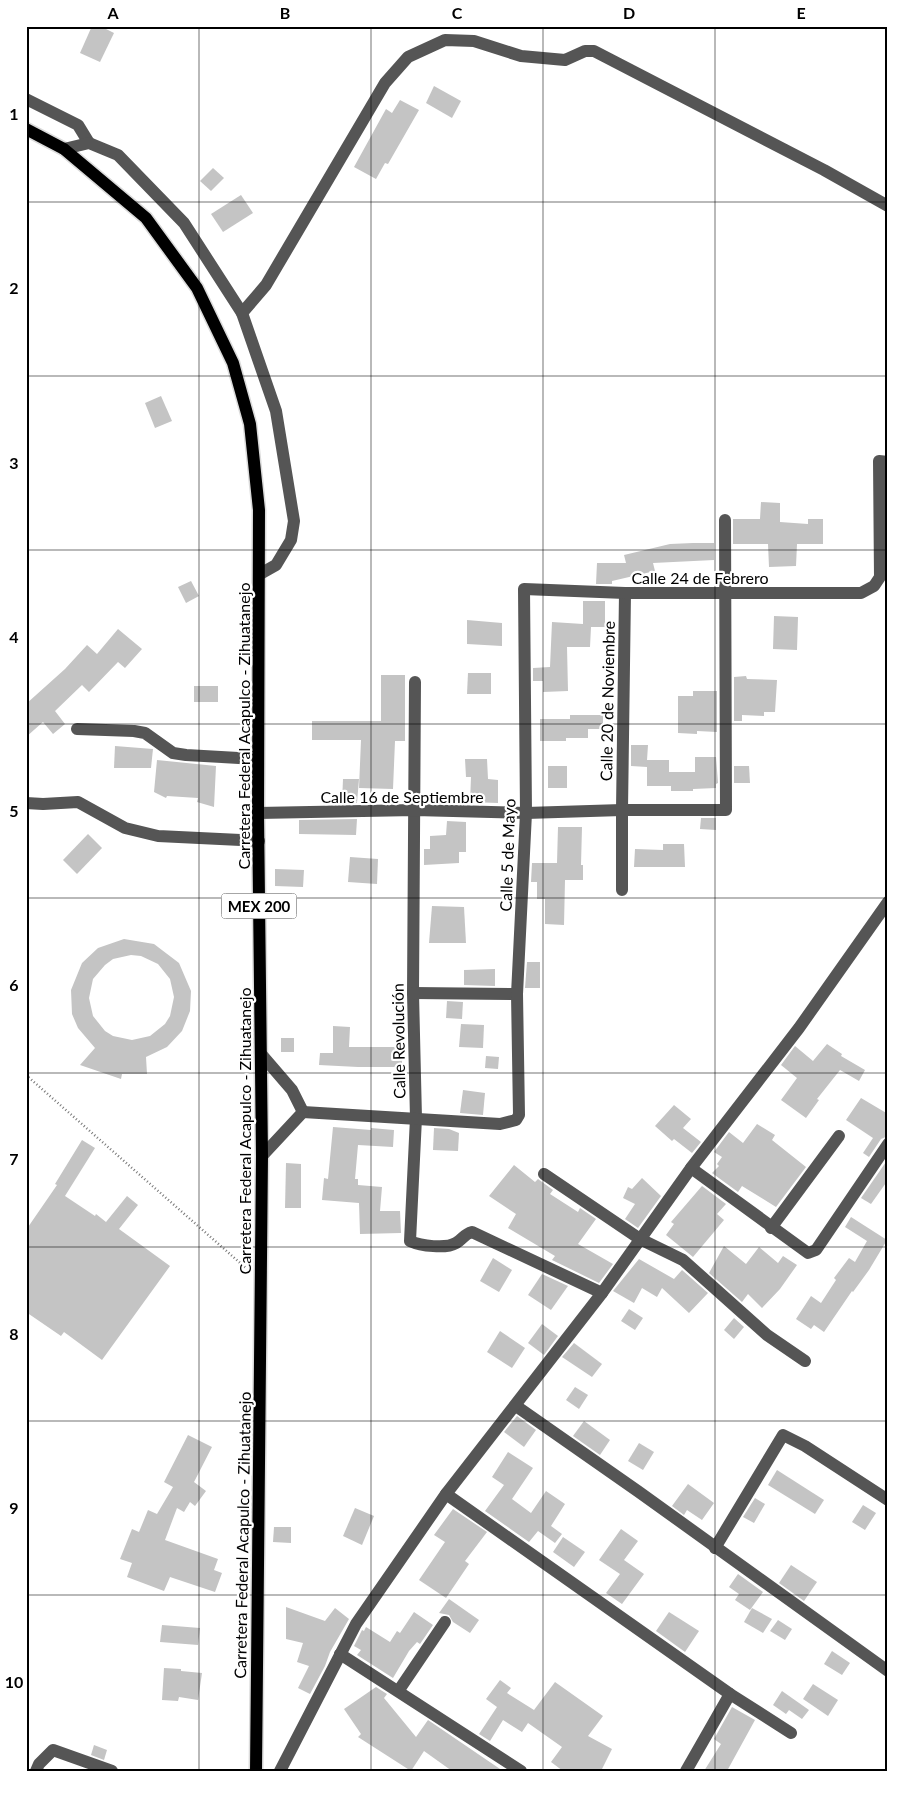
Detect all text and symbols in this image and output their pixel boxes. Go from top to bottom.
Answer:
text: A [106,3,119,22]
text: B [280,3,290,22]
text: C [452,3,463,22]
text: D [623,3,635,22]
text: E [796,3,806,22]
text: 1 [9,104,19,123]
text: 2 [9,278,19,297]
text: 3 [9,453,19,472]
street label: Calle 24 de Febrero [631,568,769,587]
street label: Carretera Federal Acapulco - Zihuatanejo [234,582,253,870]
street label: Calle 20 de Noviembre [596,621,618,781]
text: 4 [9,627,19,646]
street label: Calle 16 de Septiembre [320,787,484,806]
street label: Calle 5 de Mayo [496,798,518,912]
text: 5 [9,801,19,820]
road number: MEX 200 [222,894,296,918]
text: 6 [9,975,19,994]
street label: Calle Revolución [387,983,409,1099]
street label: Carretera Federal Acapulco - Zihuatanejo [235,987,254,1275]
text: 7 [9,1149,19,1168]
text: 8 [9,1324,19,1343]
street label: Carretera Federal Acapulco - Zihuatanejo [230,1391,254,1679]
text: 9 [9,1498,19,1517]
text: 10 [5,1672,23,1691]

